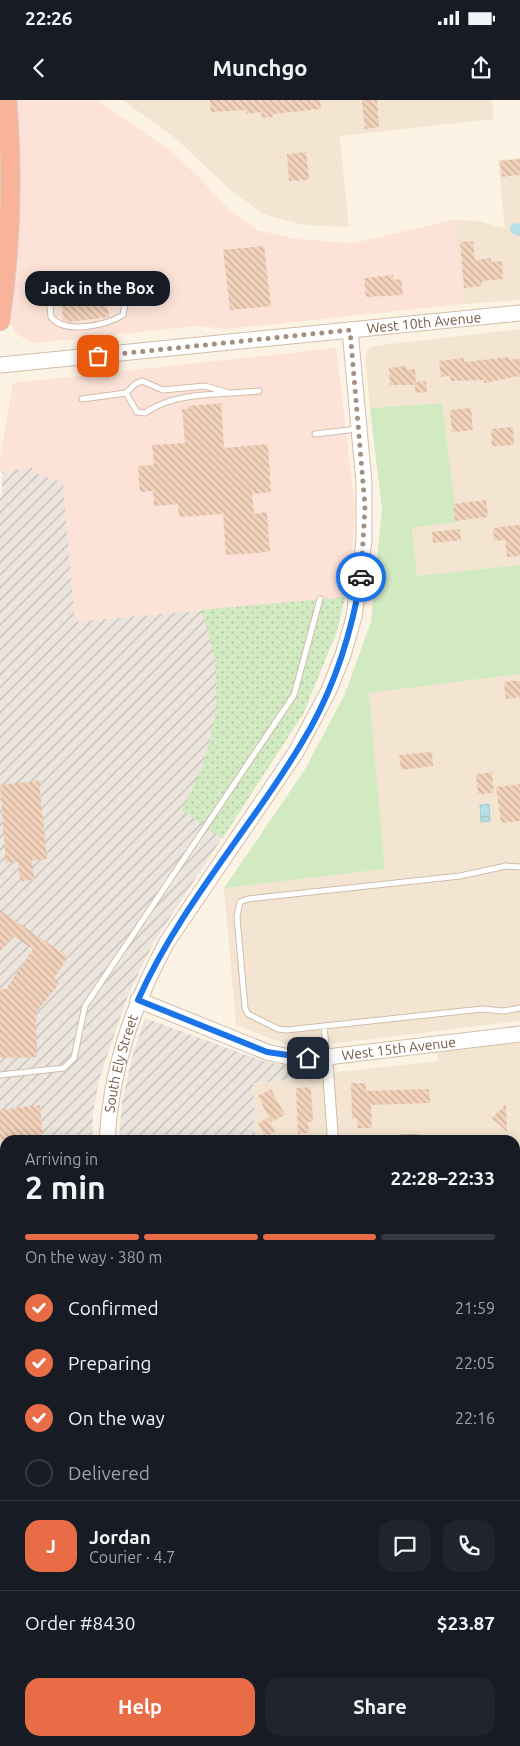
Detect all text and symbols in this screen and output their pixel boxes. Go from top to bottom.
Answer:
text: 22:26 [25,7,73,29]
icon: back [25,54,53,82]
icon: share [467,54,495,82]
text: Munchgo [212,55,308,80]
callout: Jack in the Box [26,271,170,306]
text: Jack in the Box [41,279,154,297]
street label: West 10th Avenue [366,309,482,336]
pin [77,335,119,377]
icon: bag [84,342,112,370]
courier [336,552,386,602]
icon: car [347,563,375,591]
street label: South Ely Street [101,1012,141,1114]
street label: West 15th Avenue [341,1034,457,1063]
pin [287,1037,329,1079]
icon: home [294,1044,322,1072]
text: Arriving in [25,1150,98,1168]
text: 22:28–22:33 [390,1167,495,1189]
text: 2 min [25,1169,106,1205]
text: On the way · 380 m [25,1248,162,1266]
icon: check [25,1294,53,1322]
text: Confirmed [68,1297,159,1319]
text: 21:59 [455,1299,495,1317]
icon: check [25,1349,53,1377]
text: Preparing [68,1352,152,1374]
text: 22:05 [455,1354,495,1372]
icon: check [25,1404,53,1432]
text: On the way [68,1407,165,1429]
text: 22:16 [455,1409,495,1427]
text: Delivered [68,1462,150,1484]
button: chat [379,1520,431,1572]
button: phone [443,1520,495,1572]
text: Jordan [89,1526,151,1548]
text: J [46,1535,56,1557]
text: Courier · 4.7 [89,1548,175,1566]
text: Order #8430 [25,1612,135,1634]
text: $23.87 [437,1612,495,1634]
button: Help [25,1678,255,1736]
button: Share [265,1678,495,1736]

